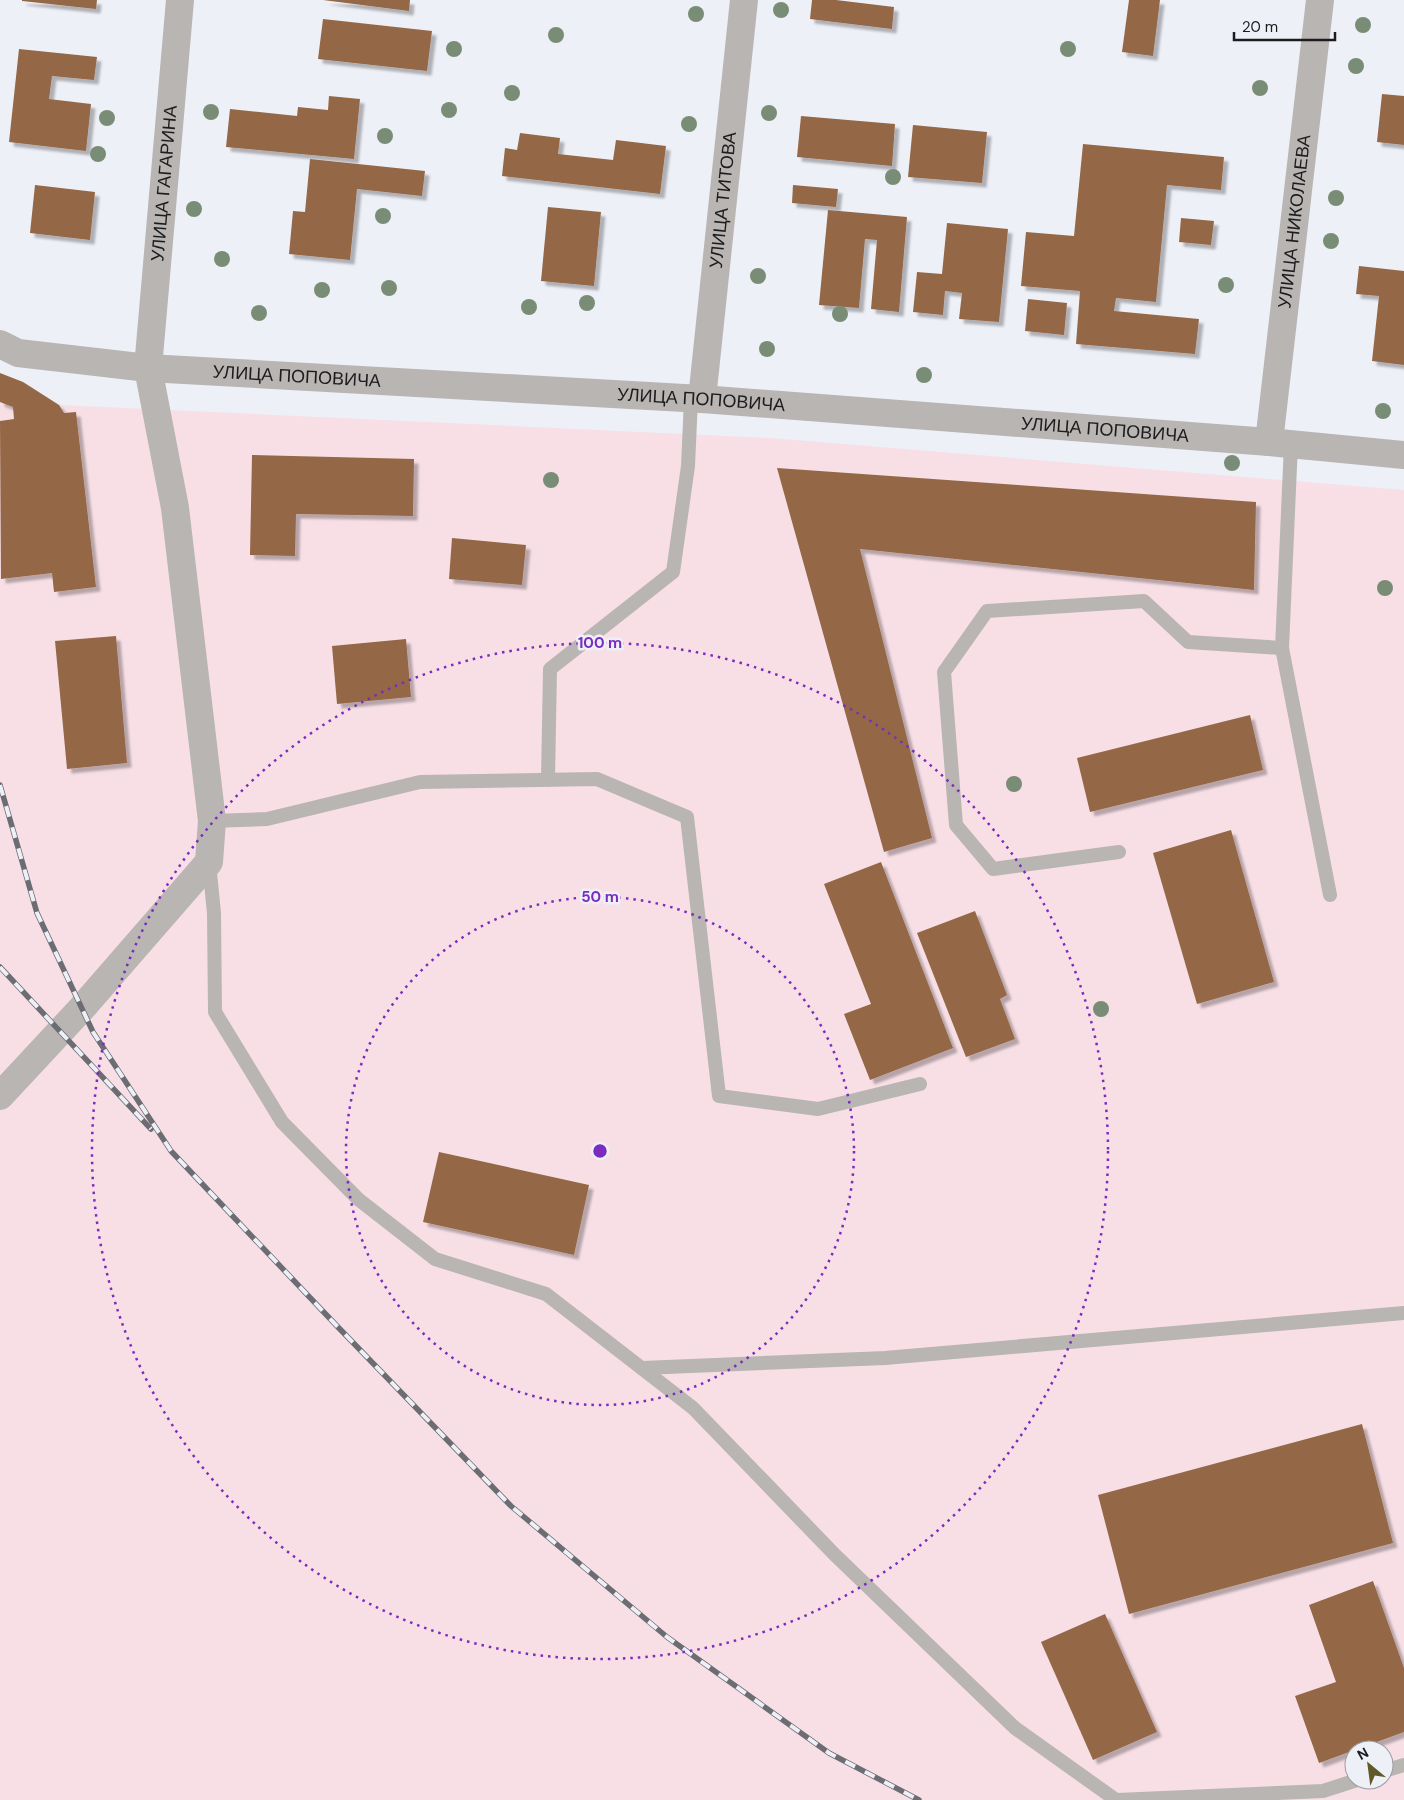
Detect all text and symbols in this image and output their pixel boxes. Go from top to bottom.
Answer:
scale bar [1234,10,1335,42]
text: 20 m [1242,17,1278,37]
street label: УЛИЦА ГАГАРИНА [145,104,183,263]
street label: УЛИЦА ТИТОВА [704,131,742,270]
street label: УЛИЦА НИКОЛАЕВА [1272,133,1316,310]
street label: УЛИЦА ПОПОВИЧА [212,360,382,393]
street label: УЛИЦА ПОПОВИЧА [616,382,786,417]
street label: УЛИЦА ПОПОВИЧА [1020,411,1190,448]
text: 100 m [578,633,622,653]
text: 50 m [581,887,619,907]
centre of rings [591,1142,609,1160]
north arrow [1344,1740,1394,1790]
text: N [1354,1743,1372,1764]

